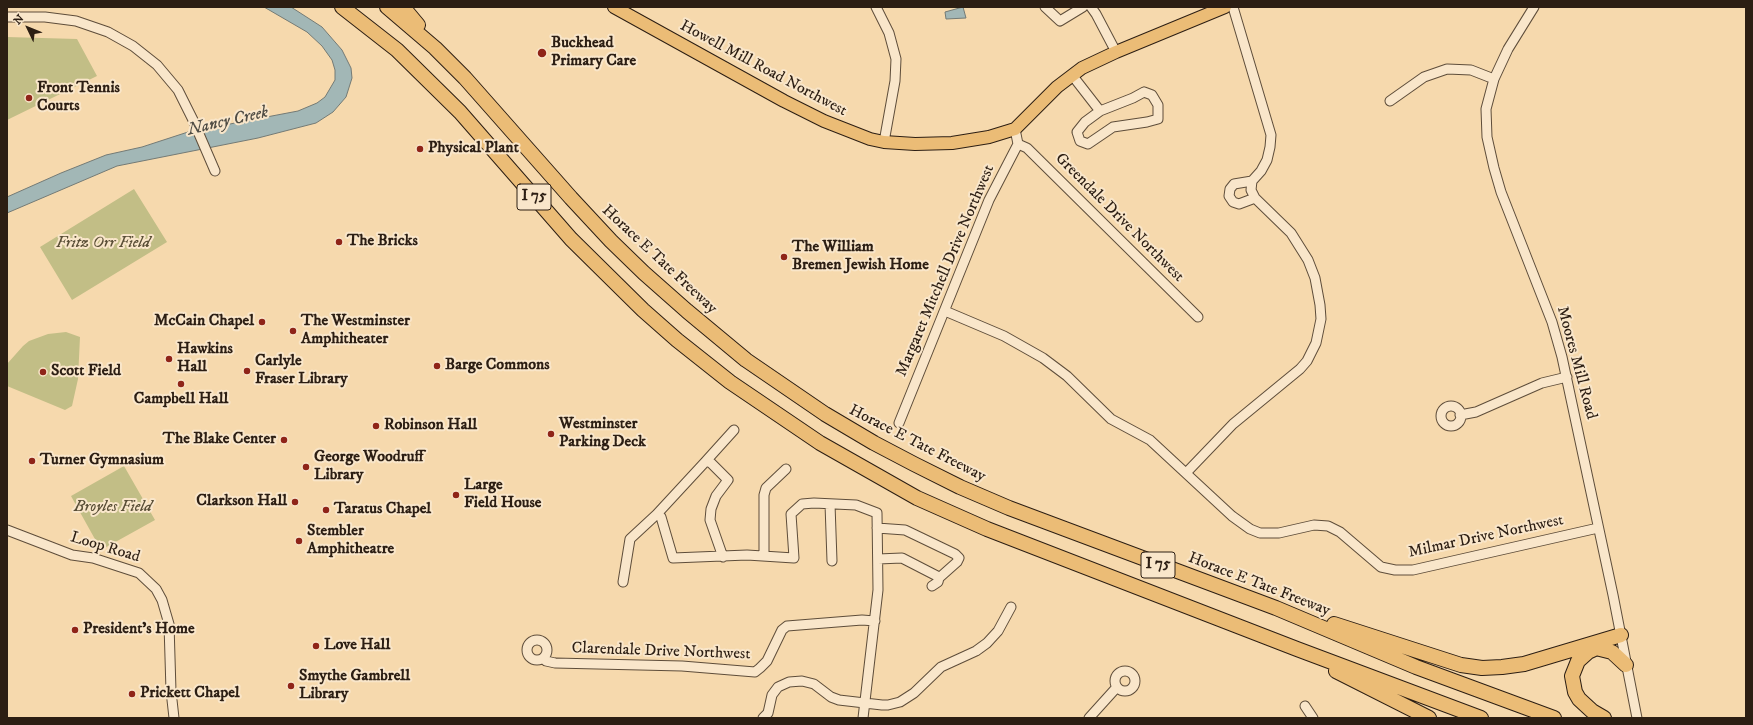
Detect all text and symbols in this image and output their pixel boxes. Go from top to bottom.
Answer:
north arrow [8,8,48,48]
text: N [11,12,27,28]
street label: Howell Mill Road Northwest [676,17,850,121]
place label: Buckhead Primary Care [551,34,636,72]
marker: Buckhead Primary Care [536,47,548,59]
place label: Front Tennis Courts [37,79,120,117]
marker: Front Tennis Courts [24,93,34,103]
water label: Nancy Creek [186,103,270,141]
place label: Physical Plant [428,139,519,159]
marker: Physical Plant [415,144,425,154]
street label: Greendale Drive Northwest [1051,150,1187,286]
street label: Margaret Mitchell Drive Northwest [893,162,999,380]
road number: I 75 [517,184,551,210]
street label: Horace E Tate Freeway [597,202,721,318]
place label: The Bricks [347,232,418,252]
park label: Fritz Orr Field [56,234,150,254]
marker: The Bricks [334,237,344,247]
place label: The William Bremen Jewish Home [792,238,929,276]
marker: The William Bremen Jewish Home [779,252,789,262]
street label: Moores Mill Road [1552,304,1600,422]
place label: McCain Chapel [154,312,254,332]
place label: The Westminster Amphitheater [301,312,410,350]
marker: McCain Chapel [257,317,267,327]
marker: The Westminster Amphitheater [288,326,298,336]
place label: Hawkins Hall [177,340,233,378]
place label: Carlyle Fraser Library [255,352,348,390]
marker: Hawkins Hall [164,354,174,364]
place label: Barge Commons [445,356,550,376]
marker: Barge Commons [432,361,442,371]
place label: Scott Field [51,362,121,382]
marker: Carlyle Fraser Library [242,366,252,376]
marker: Scott Field [38,367,48,377]
marker: Campbell Hall [176,379,186,389]
place label: Campbell Hall [134,390,228,410]
street label: Horace E Tate Freeway [845,401,989,487]
place label: Westminster Parking Deck [559,415,646,453]
place label: Robinson Hall [384,416,477,436]
marker: Robinson Hall [371,421,381,431]
marker: Westminster Parking Deck [546,429,556,439]
place label: The Blake Center [163,430,276,450]
marker: The Blake Center [279,435,289,445]
place label: George Woodruff Library [314,448,423,486]
place label: Turner Gymnasium [40,451,164,471]
marker: Turner Gymnasium [27,456,37,466]
marker: George Woodruff Library [301,462,311,472]
place label: Large Field House [464,476,541,514]
marker: Large Field House [451,490,461,500]
place label: Clarkson Hall [196,492,287,512]
marker: Clarkson Hall [290,497,300,507]
park label: Broyles Field [74,498,152,518]
place label: Taratus Chapel [334,500,431,520]
marker: Taratus Chapel [321,505,331,515]
street label: Milmar Drive Northwest [1407,511,1565,563]
place label: Stembler Amphitheatre [307,522,394,560]
street label: Loop Road [68,528,142,568]
marker: Stembler Amphitheatre [294,536,304,546]
street label: Horace E Tate Freeway [1185,549,1333,621]
road number: I 75 [1141,552,1175,578]
place label: President's Home [83,620,195,640]
marker: President's Home [70,625,80,635]
place label: Love Hall [324,636,390,656]
street label: Clarendale Drive Northwest [571,639,751,665]
marker: Love Hall [311,641,321,651]
place label: Smythe Gambrell Library [299,667,410,705]
marker: Smythe Gambrell Library [286,681,296,691]
place label: Prickett Chapel [140,684,240,704]
marker: Prickett Chapel [127,689,137,699]

